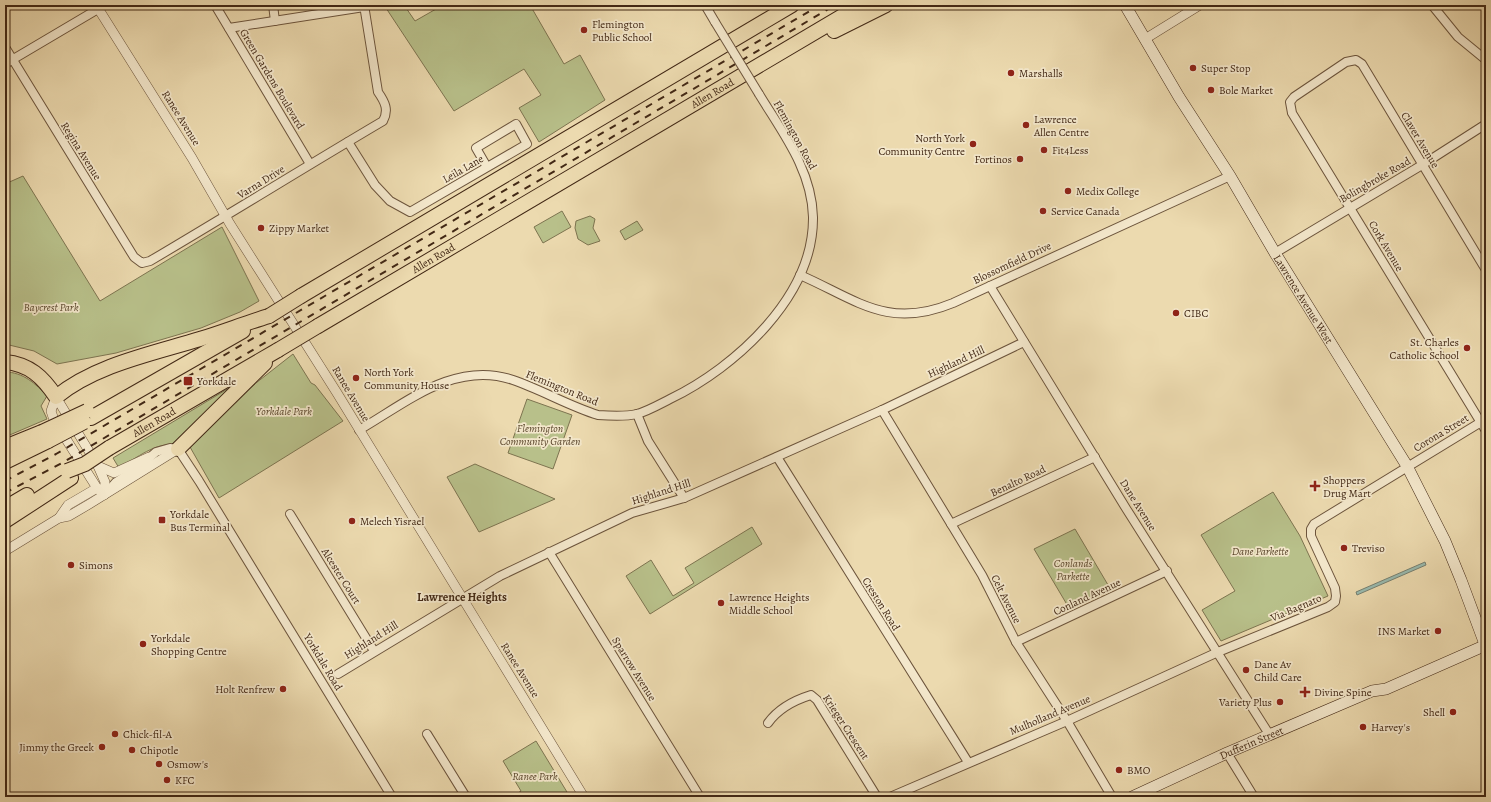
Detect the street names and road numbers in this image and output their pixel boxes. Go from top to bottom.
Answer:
street label: Green Gardens Boulevard [236,26,308,132]
street label: Allen Road [687,74,737,112]
street label: Ranee Avenue [158,88,204,149]
street label: Flemington Road [770,98,820,172]
street label: Claver Avenue [1397,109,1443,171]
street label: Regina Avenue [57,119,105,183]
street label: Leila Lane [440,151,486,187]
street label: Bolingbroke Road [1337,154,1413,206]
street label: Varna Drive [234,162,288,203]
street label: Cork Avenue [1365,218,1407,274]
street label: Blossomfield Drive [970,238,1054,288]
street label: Allen Road [408,239,458,277]
street label: Lawrence Avenue West [1270,252,1337,347]
street label: Highland Hill [925,342,987,382]
street label: Ranee Avenue [328,363,374,425]
street label: Flemington Road [523,367,601,409]
street label: Allen Road [129,403,178,441]
street label: Corona Street [1411,410,1472,455]
street label: Benalto Road [988,462,1048,500]
street label: Highland Hill [630,475,693,509]
street label: Dane Avenue [1116,476,1160,534]
street label: Alcester Court [317,544,364,607]
street label: Celt Avenue [987,572,1025,626]
street label: Creston Road [859,574,903,634]
street label: Conland Avenue [1051,575,1123,619]
street label: Via Bagnato [1267,590,1324,626]
street label: Highland Hill [341,617,401,663]
street label: Yorkdale Road [300,630,346,693]
street label: Sparrow Avenue [608,634,660,704]
street label: Ranee Avenue [497,640,543,701]
street label: Krieger Crescent [819,691,873,763]
street label: Mulholland Avenue [1007,691,1093,739]
street label: Dufferin Street [1217,722,1286,763]

